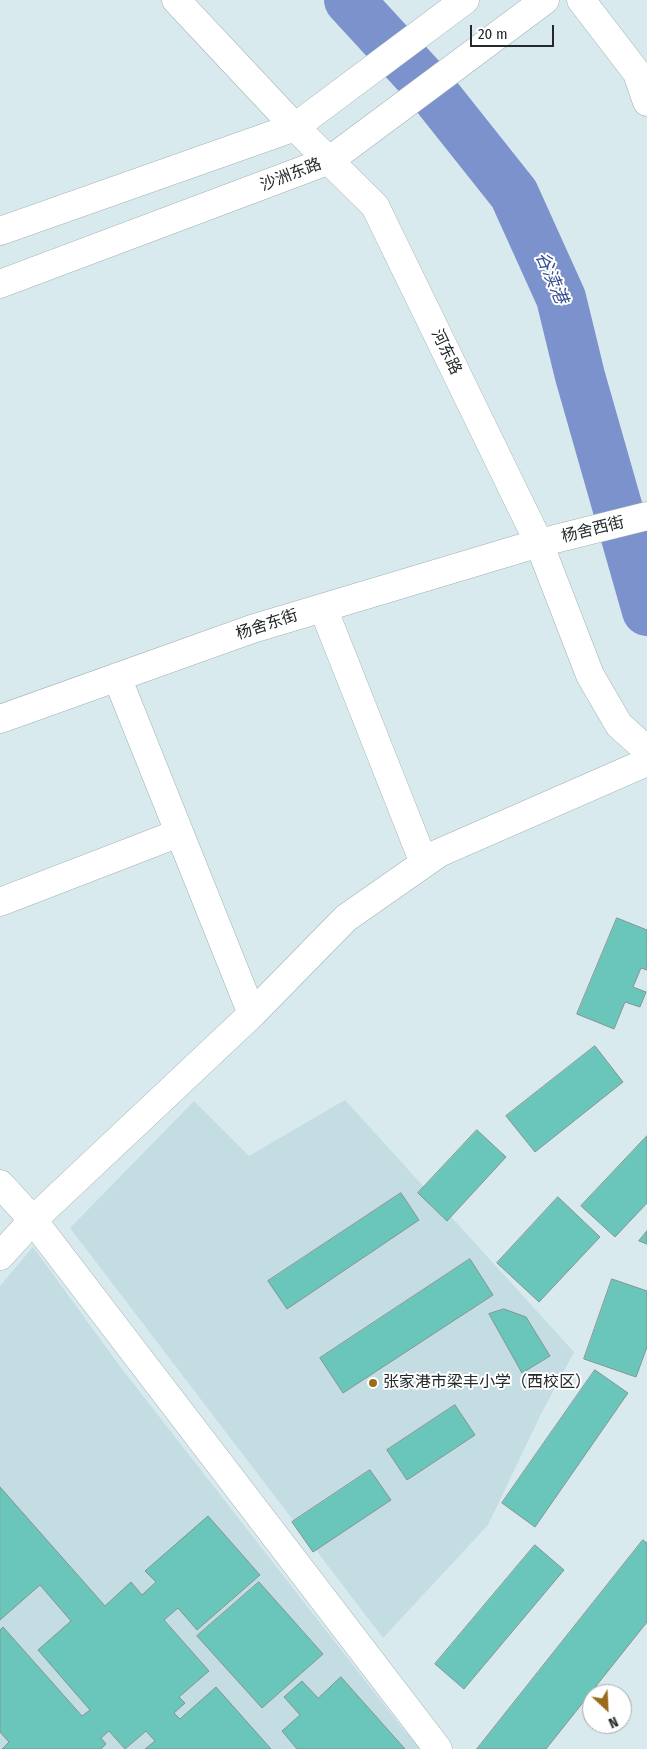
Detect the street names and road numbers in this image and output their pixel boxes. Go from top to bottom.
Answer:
street label: 沙洲东路 [258,155,324,195]
street label: 河东路 [427,326,465,378]
street label: 杨舍西街 [560,513,626,547]
street label: 杨舍东街 [234,606,300,644]

